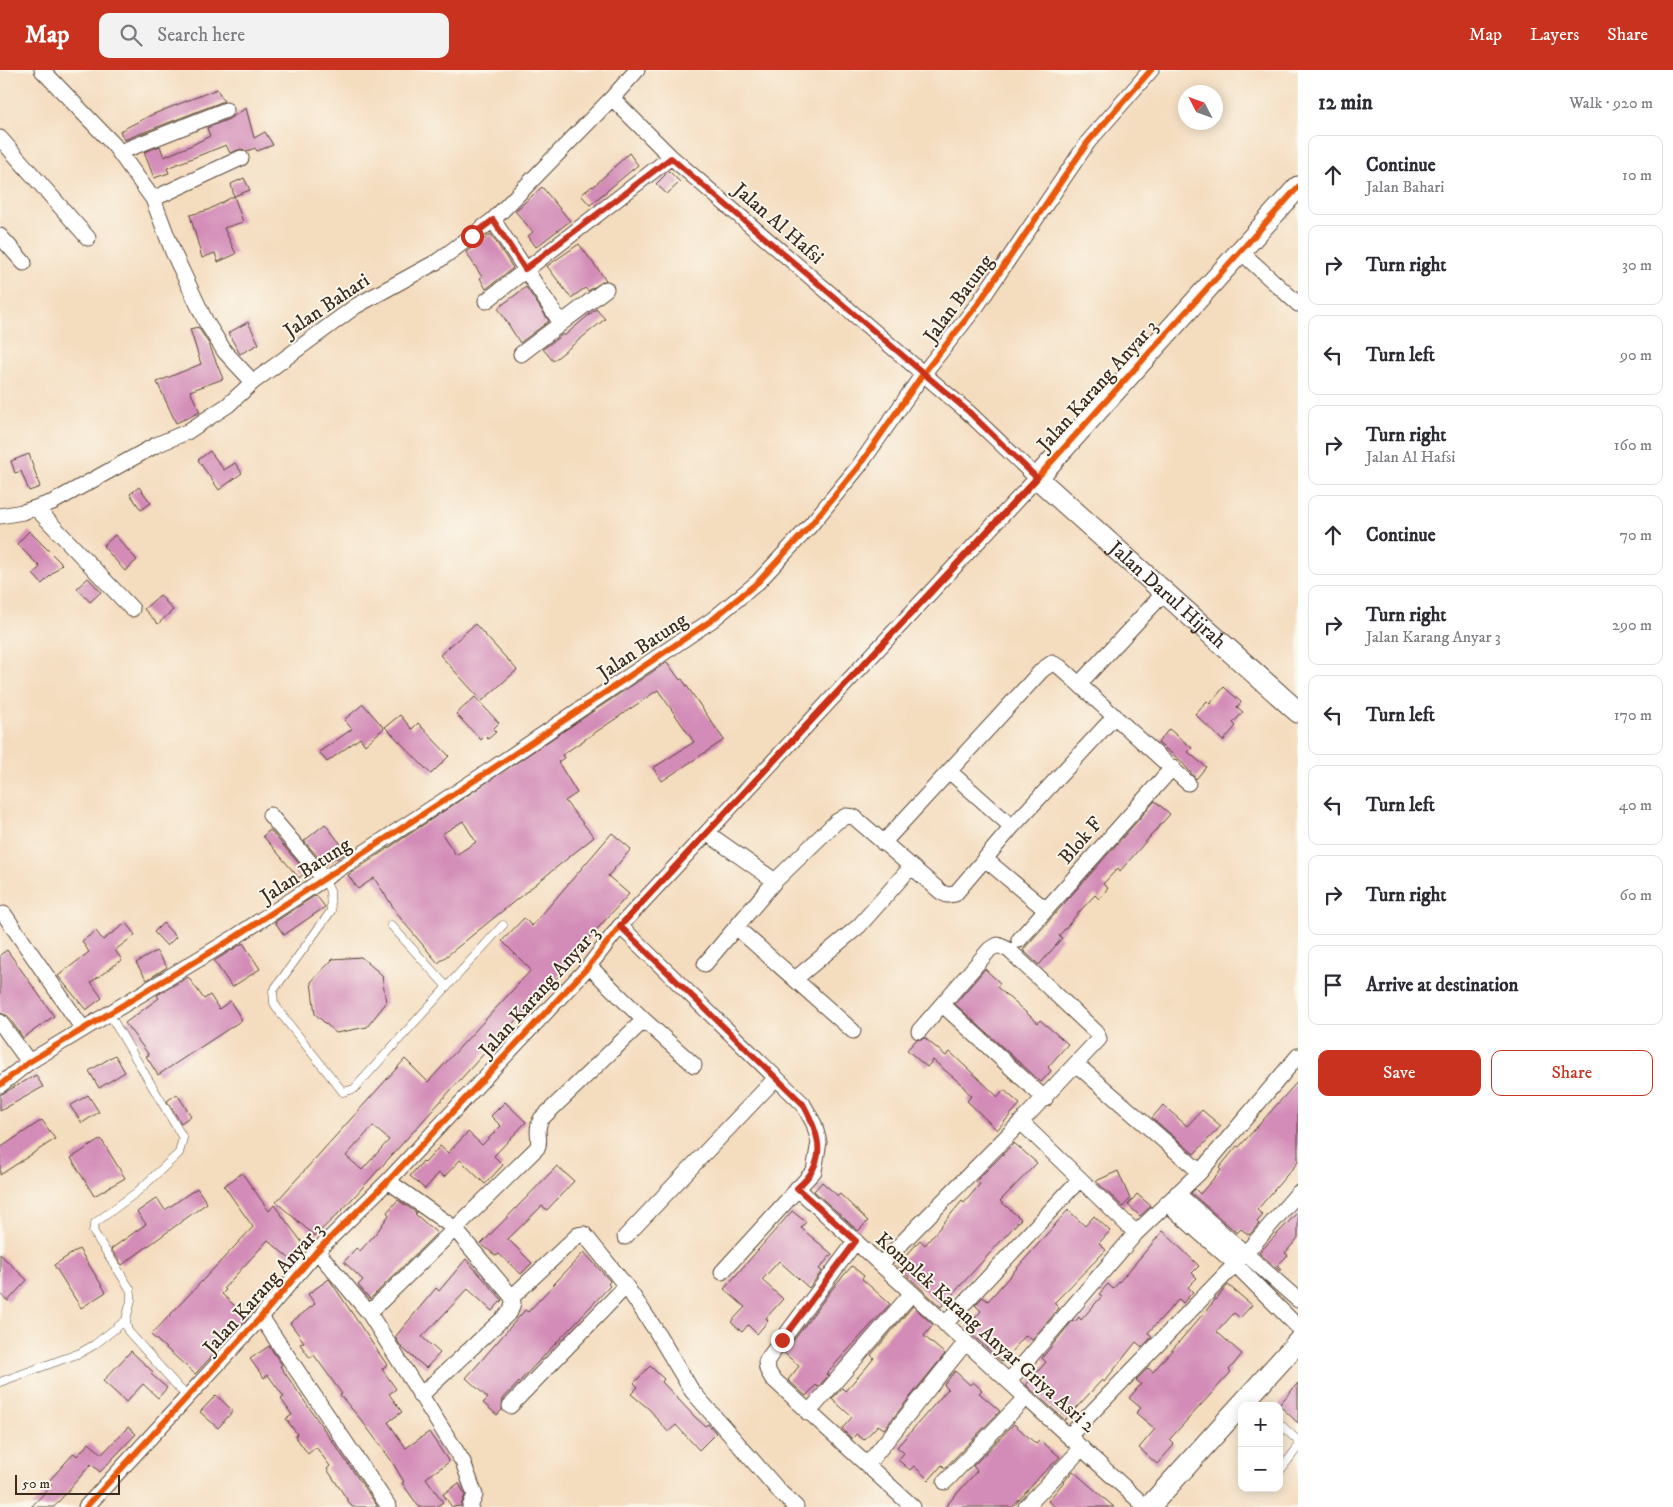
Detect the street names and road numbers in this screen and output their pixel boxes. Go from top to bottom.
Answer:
street label: Jalan Al Hafsi [726,177,828,270]
street label: Jalan Batung [918,250,999,350]
street label: Jalan Bahari [278,268,375,345]
street label: Jalan Karang Anyar 3 [1031,315,1164,458]
street label: Jalan Darul Hijrah [1102,534,1232,654]
street label: Jalan Batung [592,608,693,687]
street label: Blok F [1054,812,1108,870]
street label: Jalan Batung [254,832,356,911]
street label: Jalan Karang Anyar 3 [473,921,606,1064]
street label: Jalan Karang Anyar 3 [197,1218,330,1361]
street label: Komplek Karang Anyar Griya Asri 2 [870,1227,1100,1439]

